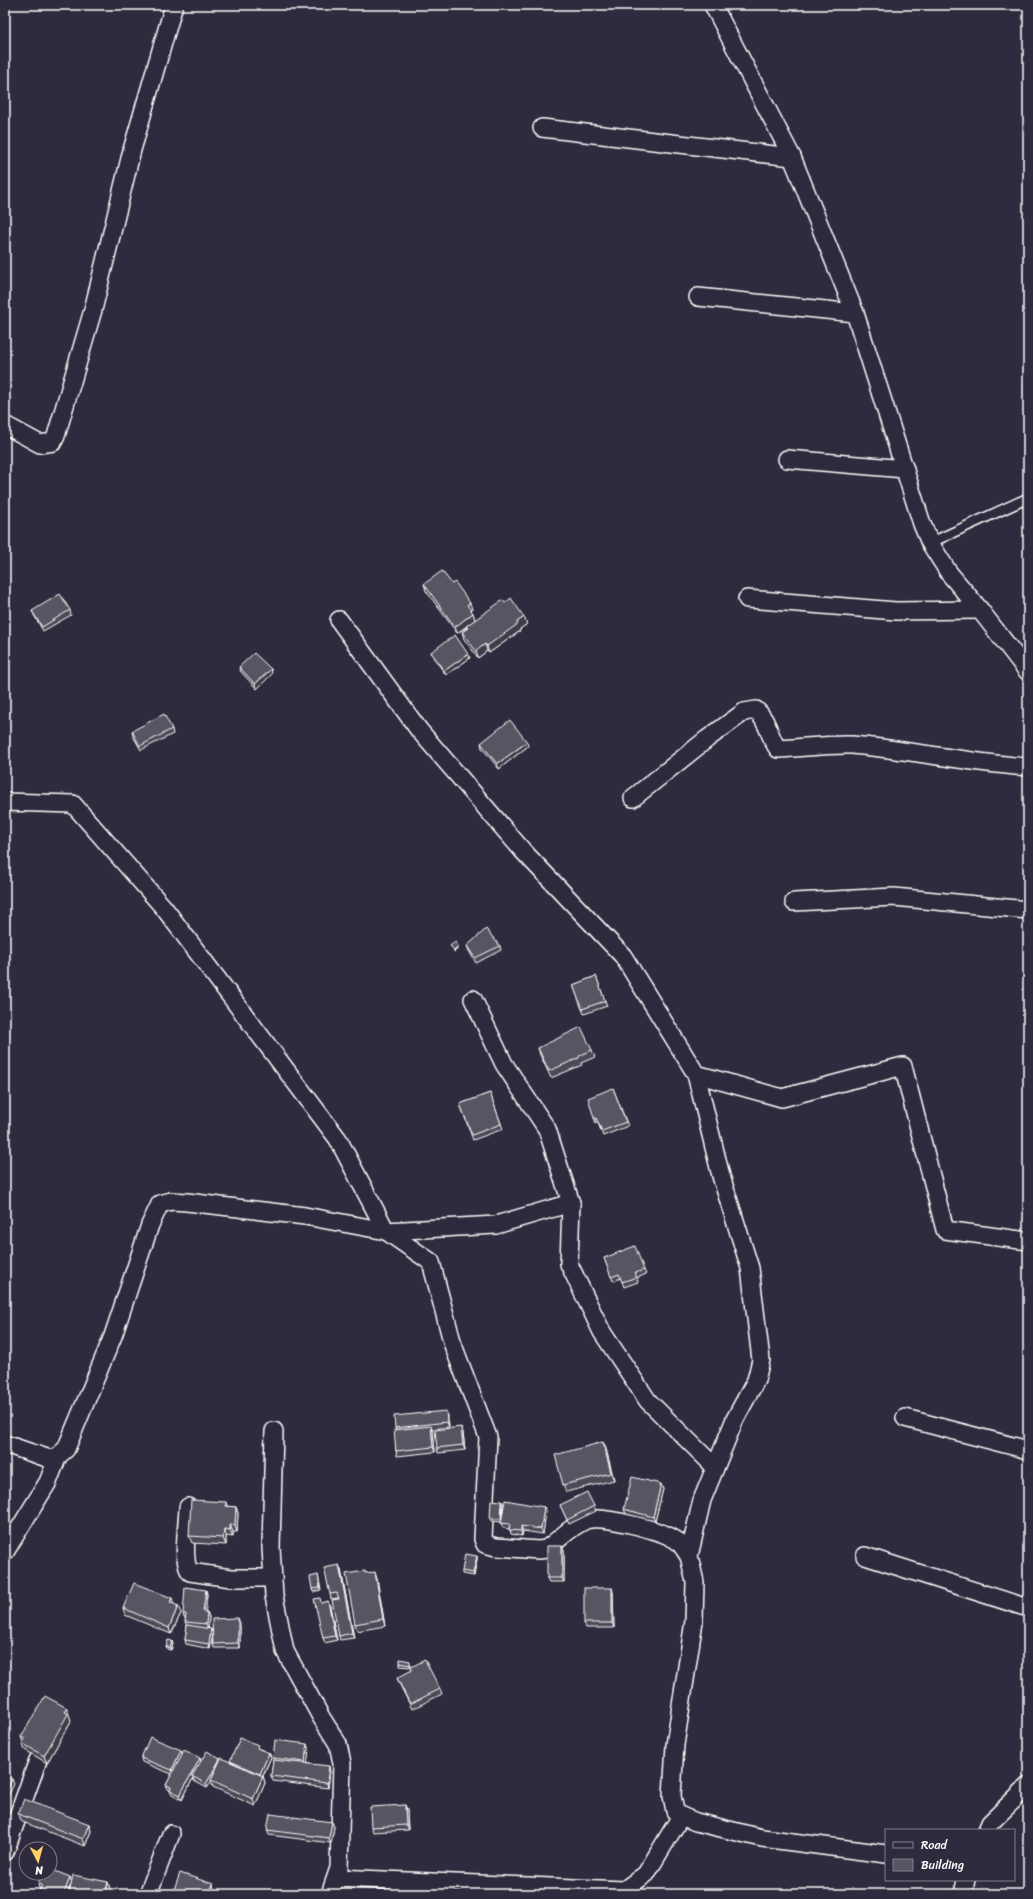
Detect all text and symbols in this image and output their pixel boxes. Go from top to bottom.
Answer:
legend [885,1829,1015,1881]
text: Road [921,1834,948,1856]
north arrow [18,1841,58,1881]
text: Building [921,1854,964,1876]
text: N [34,1860,45,1880]

